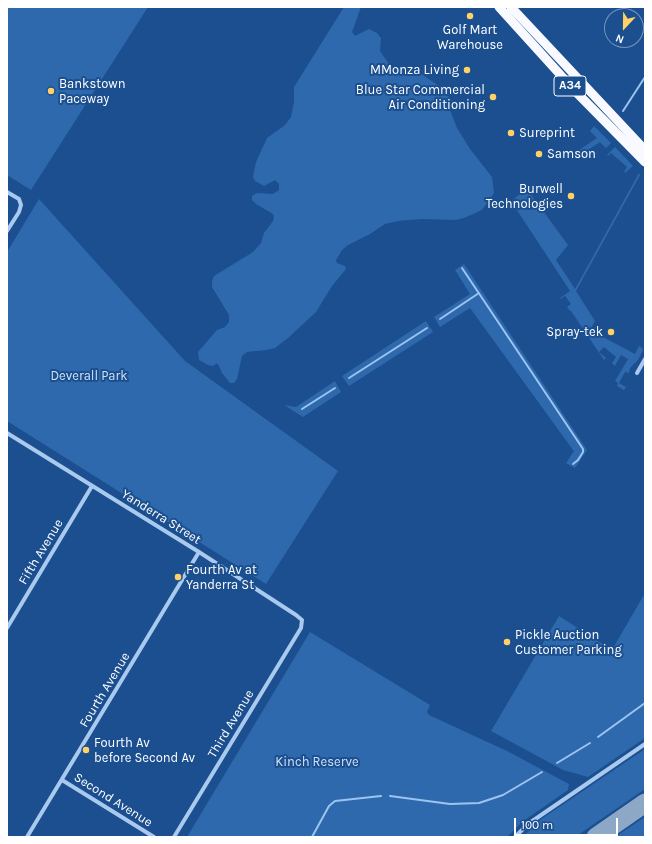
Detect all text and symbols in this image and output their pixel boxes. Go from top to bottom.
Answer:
north arrow [604,8,644,48]
marker: Golf Mart Warehouse [465,11,475,21]
place label: Golf Mart Warehouse [437,22,503,53]
text: N [614,31,626,46]
place label: MMonza Living [370,62,459,78]
marker: MMonza Living [462,65,472,75]
place label: Bankstown Paceway [59,76,125,107]
road number: A34 [554,76,586,96]
place label: Blue Star Commercial Air Conditioning [356,82,485,113]
marker: Bankstown Paceway [46,86,56,96]
marker: Blue Star Commercial Air Conditioning [488,92,498,102]
place label: Sureprint [519,125,575,141]
marker: Sureprint [506,128,516,138]
place label: Samson [547,146,596,162]
marker: Samson [534,149,544,159]
place label: Burwell Technologies [486,181,563,212]
marker: Burwell Technologies [566,191,576,201]
place label: Spray-tek [546,324,603,340]
marker: Spray-tek [606,327,616,337]
park label: Deverall Park [50,368,128,384]
street label: Yanderra Street [118,486,204,548]
street label: Fifth Avenue [15,516,67,588]
place label: Fourth Av at Yanderra St [186,562,257,593]
marker: Fourth Av at Yanderra St [173,572,183,582]
place label: Pickle Auction Customer Parking [515,627,622,658]
marker: Pickle Auction Customer Parking [502,637,512,647]
street label: Fourth Avenue [76,650,134,730]
street label: Third Avenue [205,687,257,761]
place label: Fourth Av before Second Av [94,735,195,766]
marker: Fourth Av before Second Av [81,745,91,755]
park label: Kinch Reserve [275,754,359,770]
street label: Second Avenue [71,770,155,830]
scale bar [516,810,620,836]
text: 100 m [521,818,553,832]

